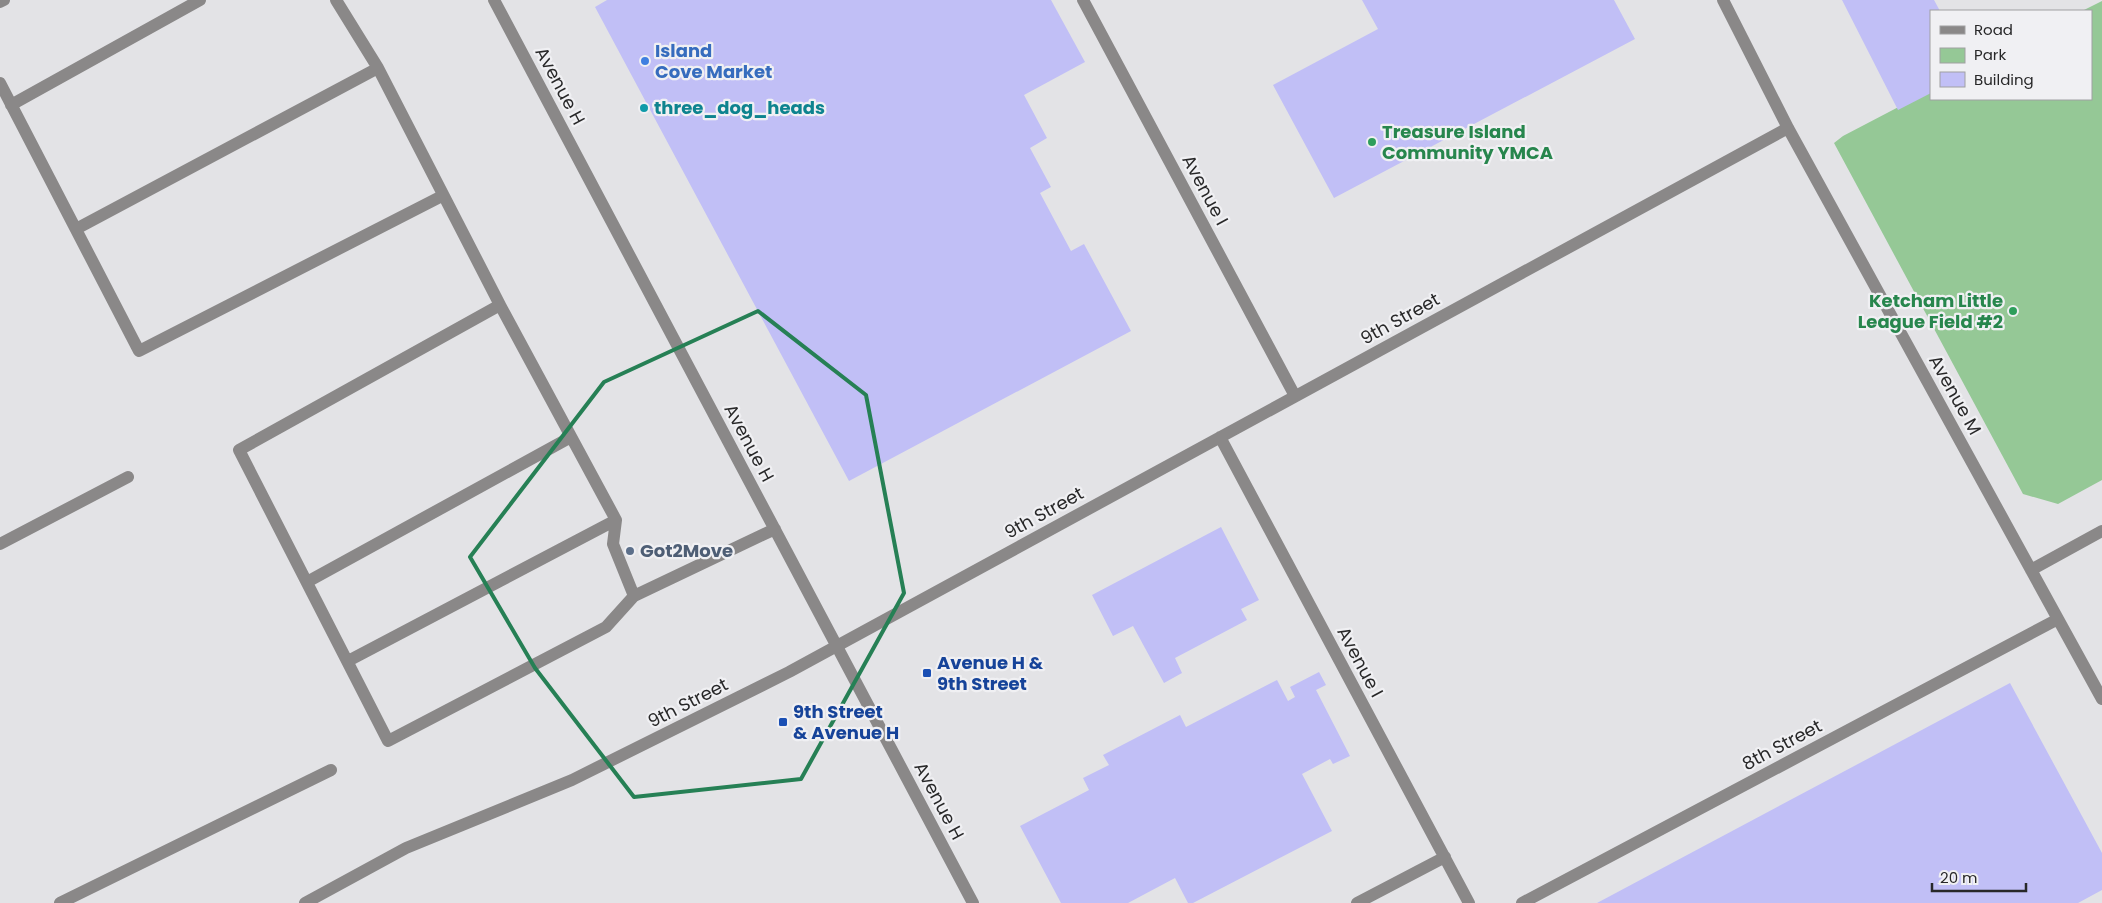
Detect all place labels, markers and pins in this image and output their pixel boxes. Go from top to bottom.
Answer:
place label: Island Cove Market [655,38,772,84]
marker: Island Cove Market [639,55,651,67]
place label: three_dog_heads [654,95,825,120]
marker: three_dog_heads [638,102,650,114]
place label: Treasure Island Community YMCA [1382,119,1553,165]
marker: Treasure Island Community YMCA [1366,136,1378,148]
place label: Ketcham Little League Field #2 [1858,288,2003,334]
marker: Ketcham Little League Field #2 [2007,305,2019,317]
place label: Got2Move [640,538,733,563]
marker: Got2Move [624,545,636,557]
place label: Avenue H & 9th Street [937,650,1044,696]
marker: Avenue H & 9th Street [921,667,933,679]
place label: 9th Street & Avenue H [793,699,899,745]
marker: 9th Street & Avenue H [777,716,789,728]

